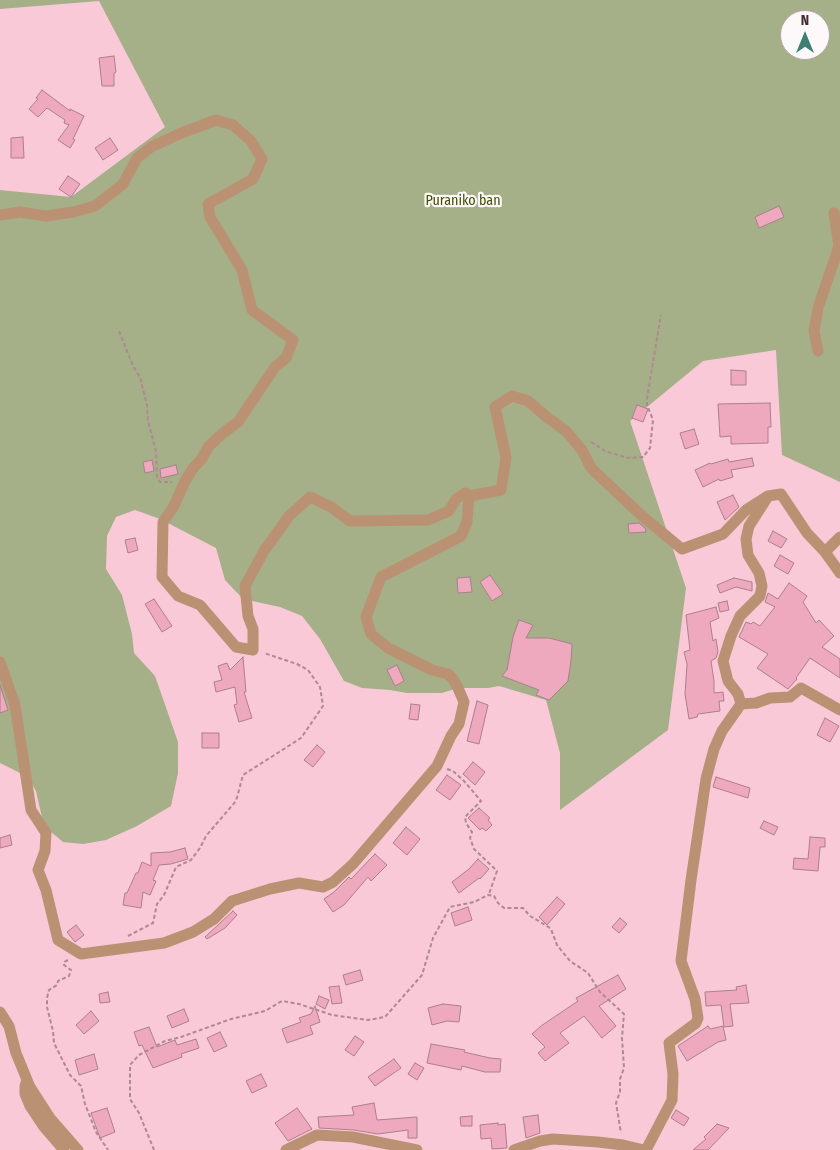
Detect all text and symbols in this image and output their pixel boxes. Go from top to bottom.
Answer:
north arrow [780,10,830,60]
text: N [801,12,809,29]
park label: Puraniko ban [425,193,501,209]

